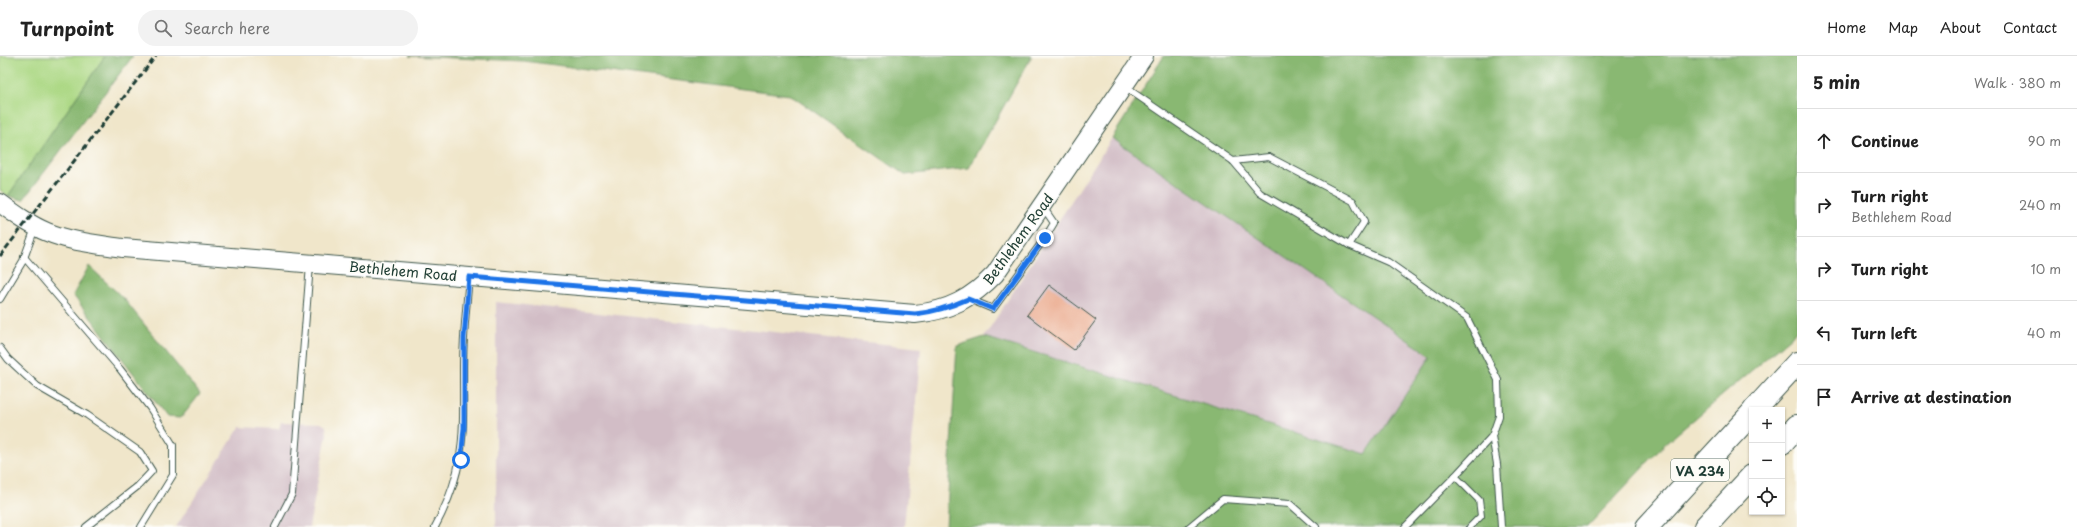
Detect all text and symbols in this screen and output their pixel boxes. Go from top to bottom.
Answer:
search box [138,10,418,46]
text: Turnpoint [20,14,114,42]
text: Search here [184,16,270,39]
icon: search [152,17,174,39]
text: Home [1827,17,1866,38]
text: Map [1888,17,1918,38]
text: About [1940,17,1981,38]
text: Contact [2003,17,2057,38]
text: 5 min [1813,69,1860,95]
text: Walk · 380 m [1974,73,2061,92]
text: Continue [1851,129,1919,152]
icon: ahead [1813,130,1835,152]
text: 90 m [2028,131,2061,150]
text: Turn right [1851,184,1928,207]
street label: Bethlehem Road [978,189,1058,289]
icon: right [1813,194,1835,216]
text: 240 m [2019,195,2061,214]
text: Bethlehem Road [1851,207,1952,226]
route end [1036,229,1054,247]
street label: Bethlehem Road [348,256,458,286]
text: Turn right [1851,257,1928,280]
icon: right [1813,258,1835,280]
text: 10 m [2031,259,2061,278]
text: Turn left [1851,321,1917,344]
icon: left [1813,322,1835,344]
text: 40 m [2027,323,2061,342]
text: Arrive at destination [1851,385,2012,408]
icon: arrive [1813,386,1835,408]
map controls [1749,407,1785,515]
button: + [1749,407,1785,443]
button: − [1749,443,1785,479]
route start [452,451,470,469]
road number: VA 234 [1671,459,1729,481]
button: locate [1749,479,1785,515]

